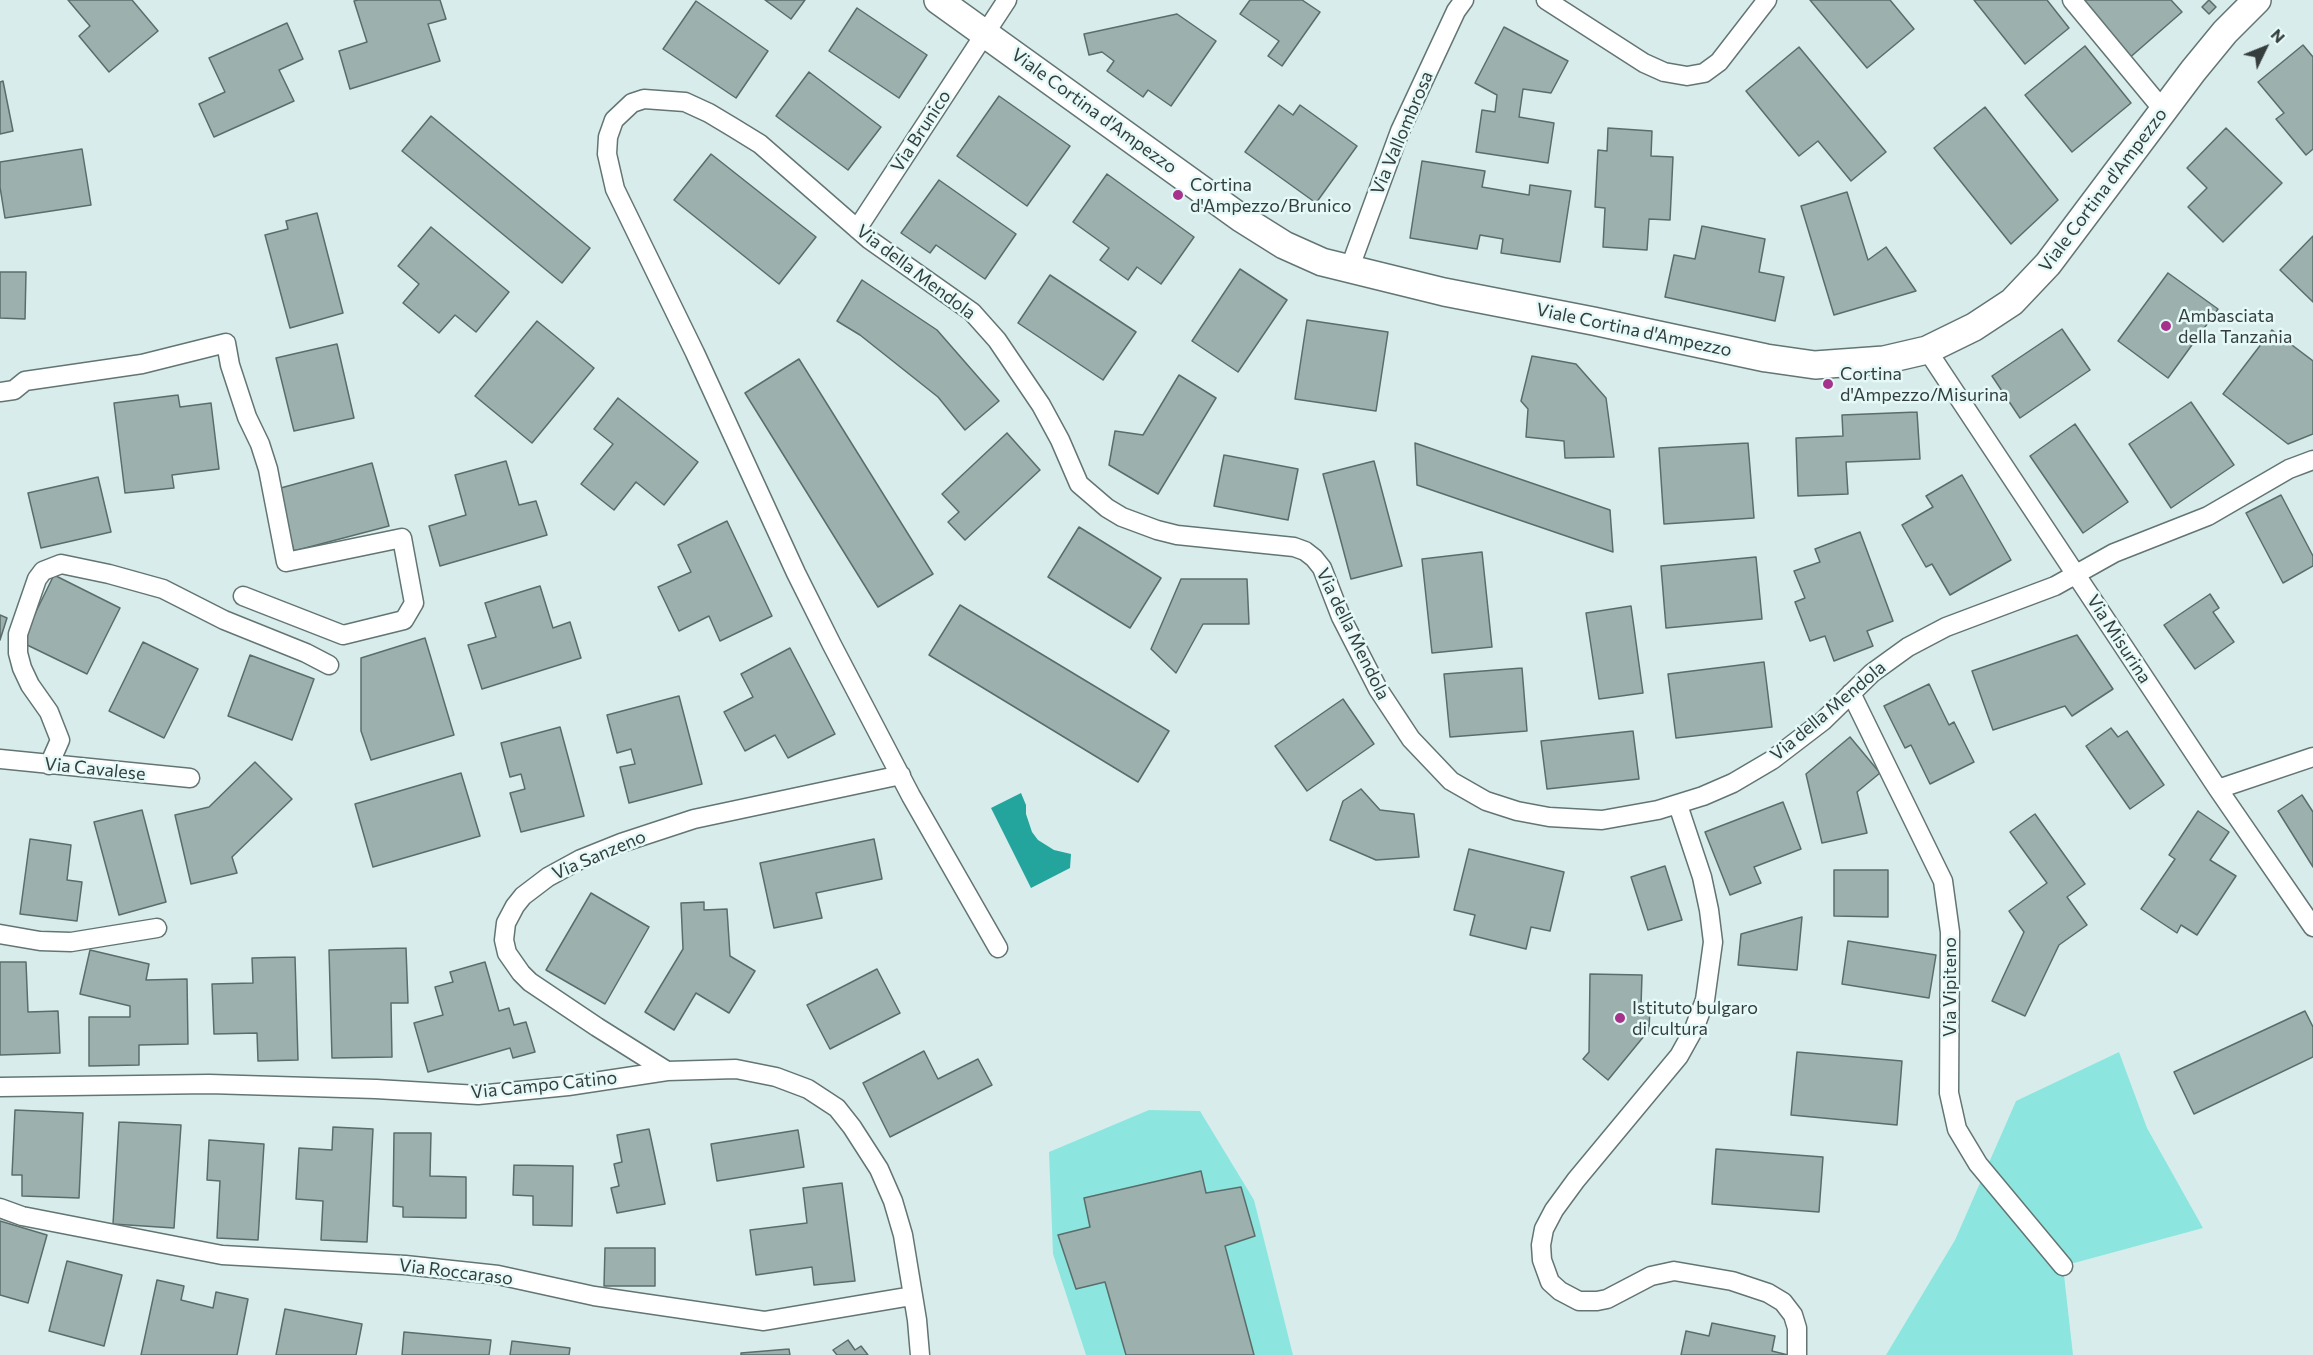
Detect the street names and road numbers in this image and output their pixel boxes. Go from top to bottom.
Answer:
street label: Viale Cortina d'Ampezzo [1007,44,1181,178]
street label: Via Vallombrosa [1366,68,1438,198]
street label: Via Brunico [887,86,955,176]
street label: Viale Cortina d'Ampezzo [2034,104,2172,276]
street label: Via della Mendola [852,220,980,324]
street label: Viale Cortina d'Ampezzo [1534,299,1734,361]
street label: Via della Mendola [1312,565,1394,703]
street label: Via Misurina [2082,591,2156,687]
street label: Via della Mendola [1766,656,1890,766]
street label: Via Cavalese [43,753,147,785]
street label: Via Sanzeno [549,826,649,884]
street label: Via Vipiteno [1939,937,1961,1037]
street label: Via Campo Catino [470,1067,618,1103]
street label: Via Roccaraso [398,1254,514,1290]

